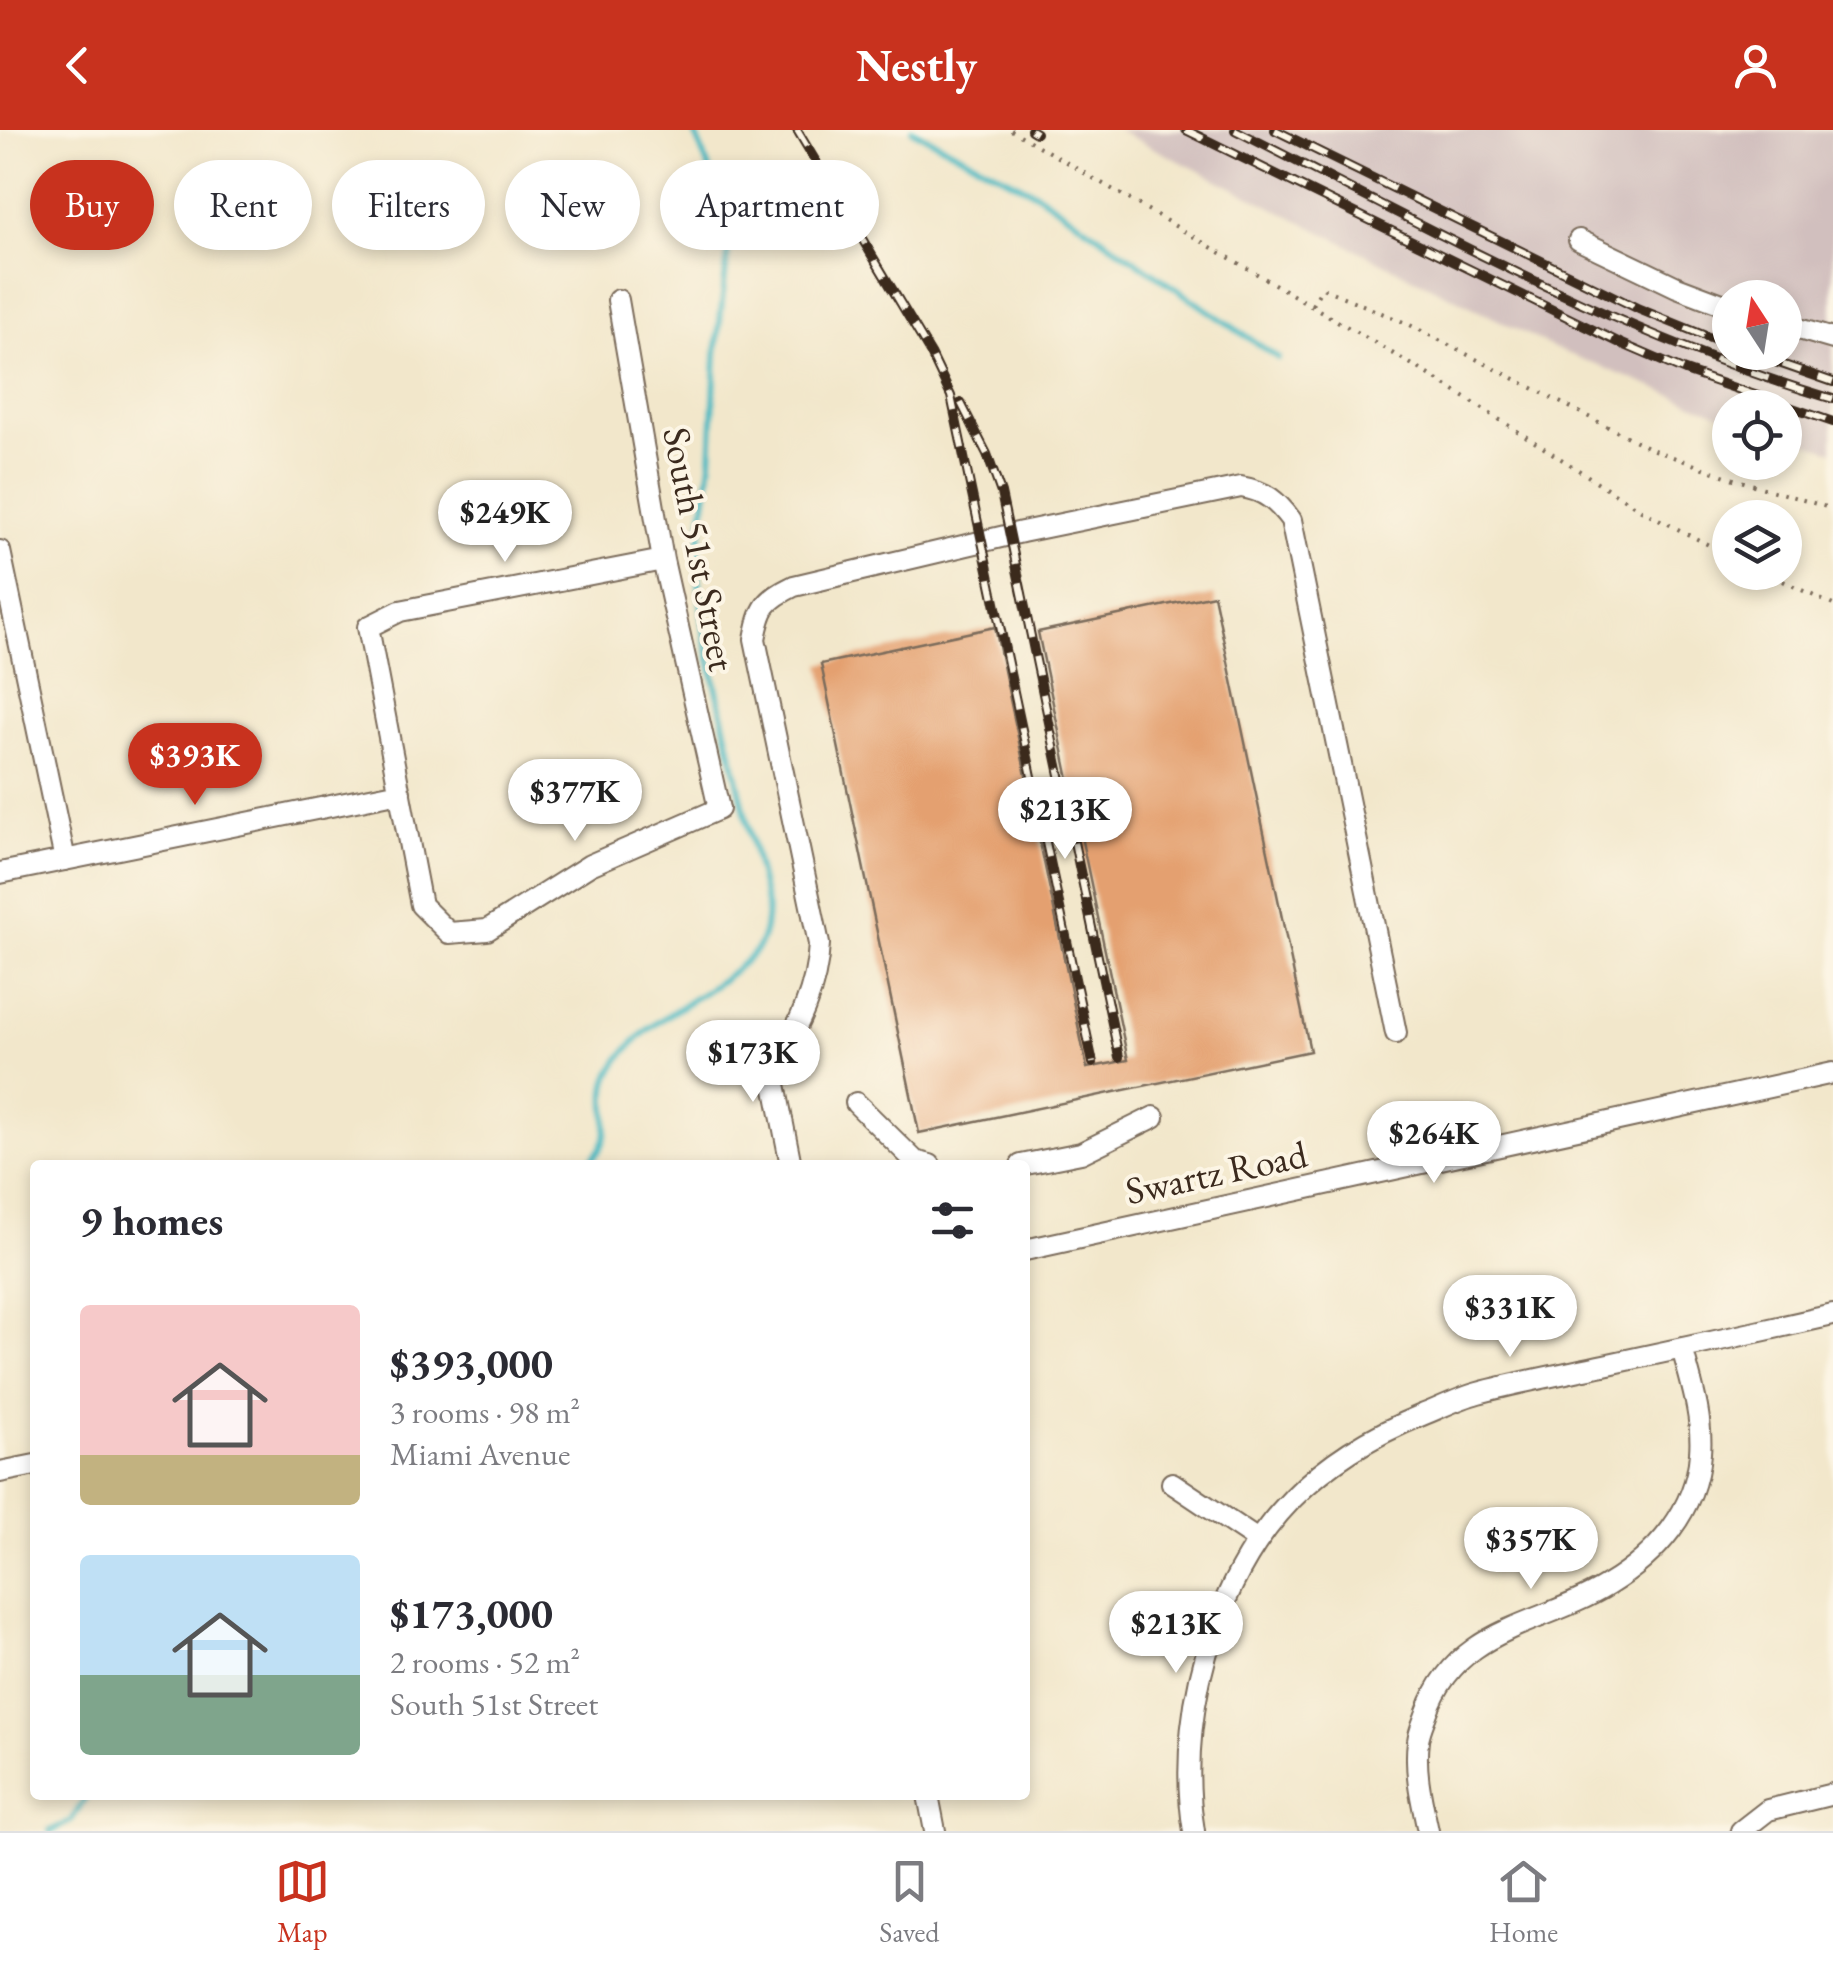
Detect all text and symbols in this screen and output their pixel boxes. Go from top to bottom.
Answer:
text: Nestly [856,36,977,94]
icon: back [50,38,105,93]
icon: person [1728,38,1783,93]
chip: Buy [30,160,154,250]
chip: Rent [174,160,312,250]
chip: Filters [332,160,485,250]
chip: New [505,160,640,250]
chip: Apartment [660,160,879,250]
north arrow [1712,280,1802,370]
map controls [1712,280,1802,590]
button: locate [1712,390,1802,480]
street label: South 51st Street [652,423,748,675]
pin: $249K [435,480,575,565]
text: $249K [460,491,550,533]
button: layers [1712,500,1802,590]
pin: $393K [125,723,265,808]
text: $393K [150,734,240,776]
pin: $377K [505,759,645,844]
text: $377K [530,770,620,812]
pin: $213K [995,777,1135,862]
text: $213K [1020,788,1110,830]
pin: $173K [683,1020,823,1105]
text: $173K [708,1031,798,1073]
pin: $264K [1364,1101,1504,1186]
text: $264K [1389,1112,1479,1154]
street label: Swartz Road [1121,1129,1312,1215]
text: 9 homes [80,1193,223,1248]
icon: filters [925,1193,980,1248]
pin: $331K [1440,1275,1580,1360]
text: $331K [1465,1286,1555,1328]
text: $393,000 [390,1336,553,1391]
icon: home [160,1345,280,1465]
text: 3 rooms · 98 m² [390,1391,580,1433]
text: Miami Avenue [390,1433,570,1475]
pin: $357K [1461,1507,1601,1592]
text: $357K [1486,1518,1576,1560]
text: $173,000 [390,1586,553,1641]
pin: $213K [1106,1591,1246,1676]
icon: home [160,1595,280,1715]
text: $213K [1131,1602,1221,1644]
text: 2 rooms · 52 m² [390,1641,580,1683]
text: South 51st Street [390,1683,598,1725]
tab: Map [275,1854,330,1950]
tab: Saved [879,1854,939,1950]
tab: Home [1489,1854,1558,1950]

